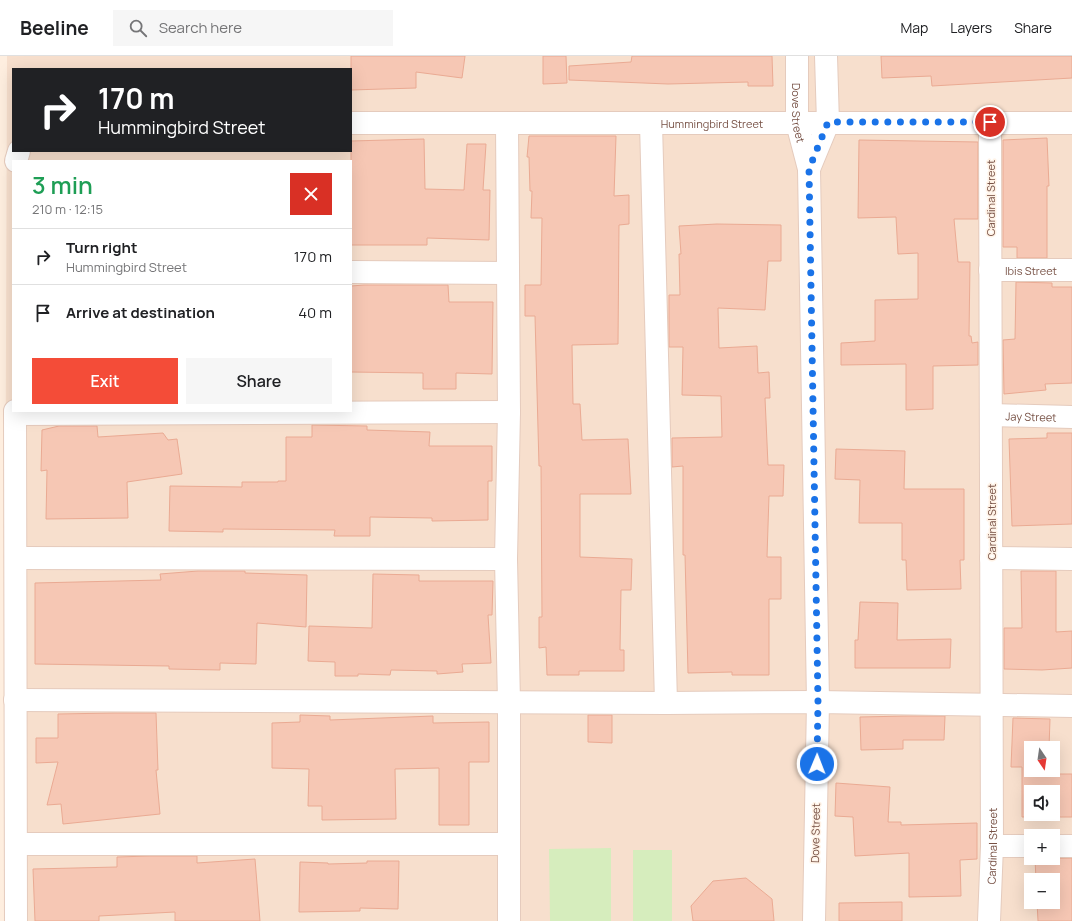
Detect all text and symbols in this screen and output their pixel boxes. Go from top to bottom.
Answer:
search box [113,10,393,46]
text: Beeline [20,15,89,41]
icon: search [127,17,149,39]
text: Search here [159,17,242,38]
text: Map [900,18,928,37]
text: Layers [950,18,992,37]
text: Share [1014,18,1052,37]
text: 170 m [98,79,174,117]
street label: Dove Street [789,83,809,144]
icon: right [32,84,84,136]
pin [973,105,1007,139]
icon: arrive [979,111,1001,133]
text: Hummingbird Street [98,115,265,139]
street label: Hummingbird Street [661,116,763,131]
street label: Cardinal Street [983,160,998,236]
text: 3 min [32,168,93,201]
button: close [290,173,332,215]
text: 210 m · 12:15 [32,200,103,218]
text: Turn right [66,237,137,258]
icon: right [32,246,54,268]
text: 170 m [294,246,332,267]
text: Hummingbird Street [66,258,187,276]
street label: Ibis Street [1005,263,1057,278]
icon: arrive [32,302,54,324]
text: Arrive at destination [66,302,215,323]
text: 40 m [298,302,332,323]
button: Exit [32,358,178,404]
button: Share [186,358,332,404]
street label: Jay Street [1005,408,1057,424]
street label: Cardinal Street [984,484,999,560]
north arrow [1024,741,1060,777]
map controls [1024,741,1060,909]
position arrow [796,743,838,785]
button: sound [1024,785,1060,821]
street label: Dove Street [807,803,823,863]
street label: Cardinal Street [983,808,1000,885]
button: + [1024,829,1060,865]
button: − [1024,873,1060,909]

